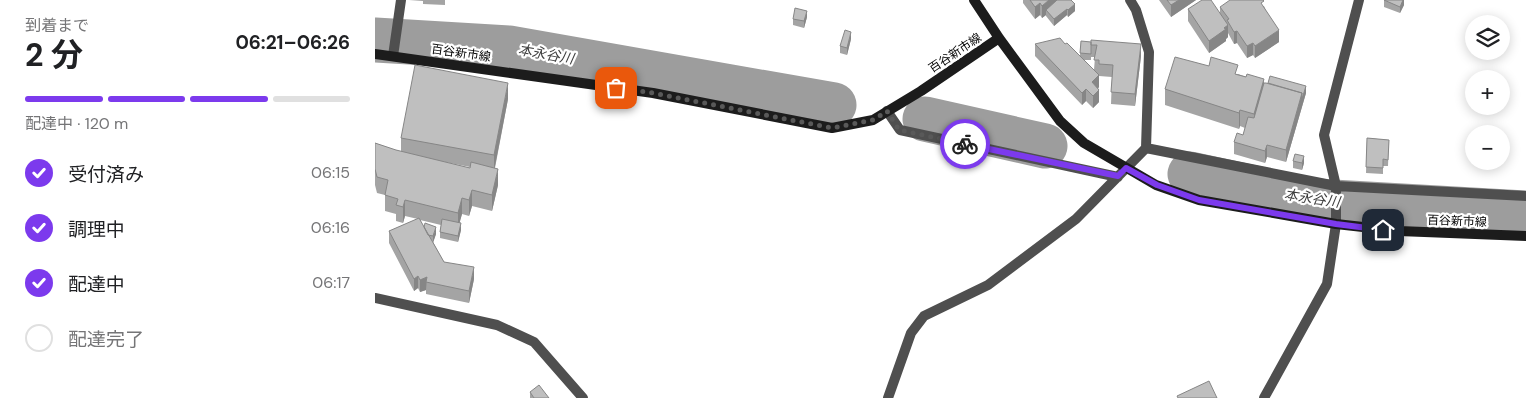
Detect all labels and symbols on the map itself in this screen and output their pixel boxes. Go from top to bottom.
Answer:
street label: 百谷新市線 [926,30,984,76]
water label: 本永谷川 [517,40,577,68]
street label: 百谷新市線 [430,41,492,65]
pin [595,67,637,109]
courier [940,119,990,169]
water label: 本永谷川 [1283,185,1343,211]
pin [1362,209,1404,251]
street label: 百谷新市線 [1427,212,1487,230]

